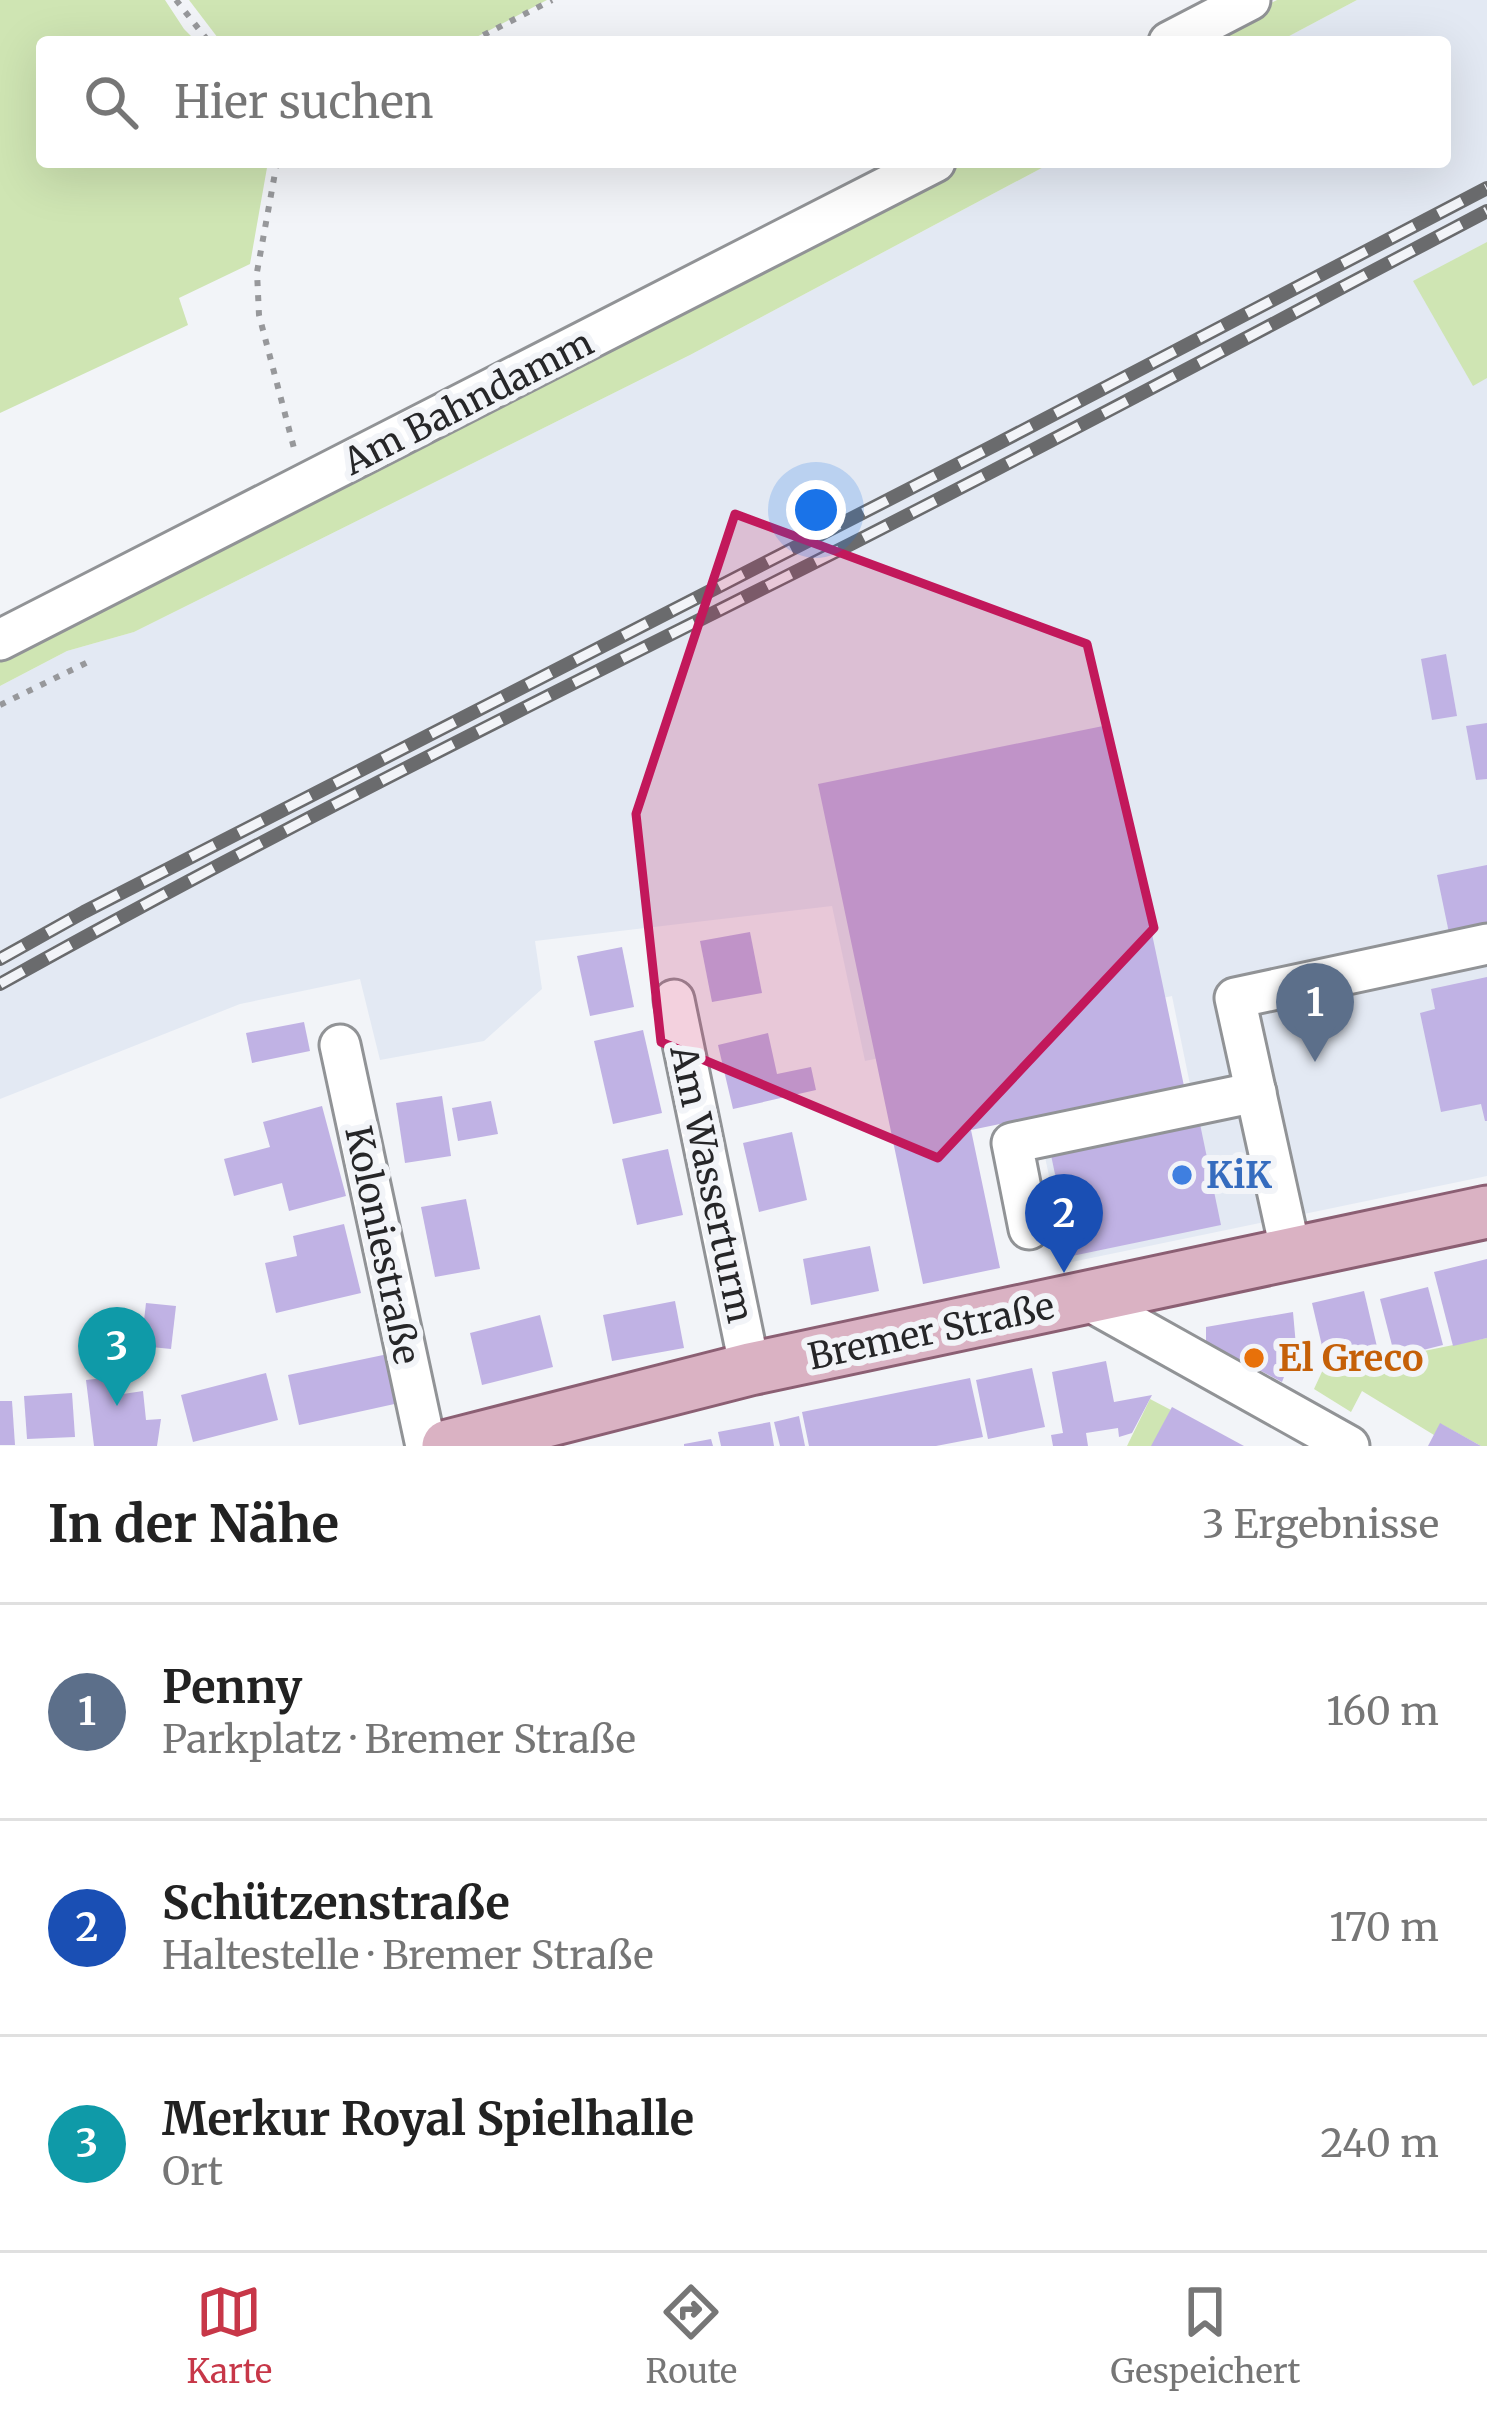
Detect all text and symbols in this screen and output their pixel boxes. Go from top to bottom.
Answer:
search box [36,36,1451,168]
icon: search [78,69,144,135]
text: Hier suchen [174,74,433,130]
street label: Am Bahndamm [335,320,601,485]
your location [786,480,846,540]
pin: 1 [1276,963,1354,1062]
street label: Am Wasserturm [660,1040,763,1327]
street label: Koloniestraße [335,1122,430,1368]
place label: KiK [1206,1153,1272,1198]
marker: KiK [1169,1162,1195,1188]
pin: 2 [1025,1174,1103,1273]
street label: Bremer Straße [804,1283,1058,1380]
pin: 3 [78,1307,156,1406]
place label: El Greco [1278,1336,1423,1381]
marker: El Greco [1241,1345,1267,1371]
text: In der Nähe [48,1492,339,1556]
text: 3 Ergebnisse [1202,1500,1439,1549]
text: Penny [162,1659,302,1715]
text: 1 [78,1687,96,1736]
text: 160 m [1326,1687,1439,1736]
text: Parkplatz · Bremer Straße [162,1715,636,1764]
text: Schützenstraße [162,1875,510,1931]
text: 2 [76,1903,98,1952]
text: 170 m [1329,1903,1439,1952]
text: Haltestelle · Bremer Straße [162,1931,653,1980]
text: Merkur Royal Spielhalle [162,2091,694,2147]
text: 3 [76,2119,98,2168]
text: 240 m [1320,2119,1439,2168]
text: Ort [162,2147,223,2196]
tab: Karte [187,2279,272,2392]
tab: Route [646,2279,737,2392]
tab: Gespeichert [1110,2279,1300,2392]

